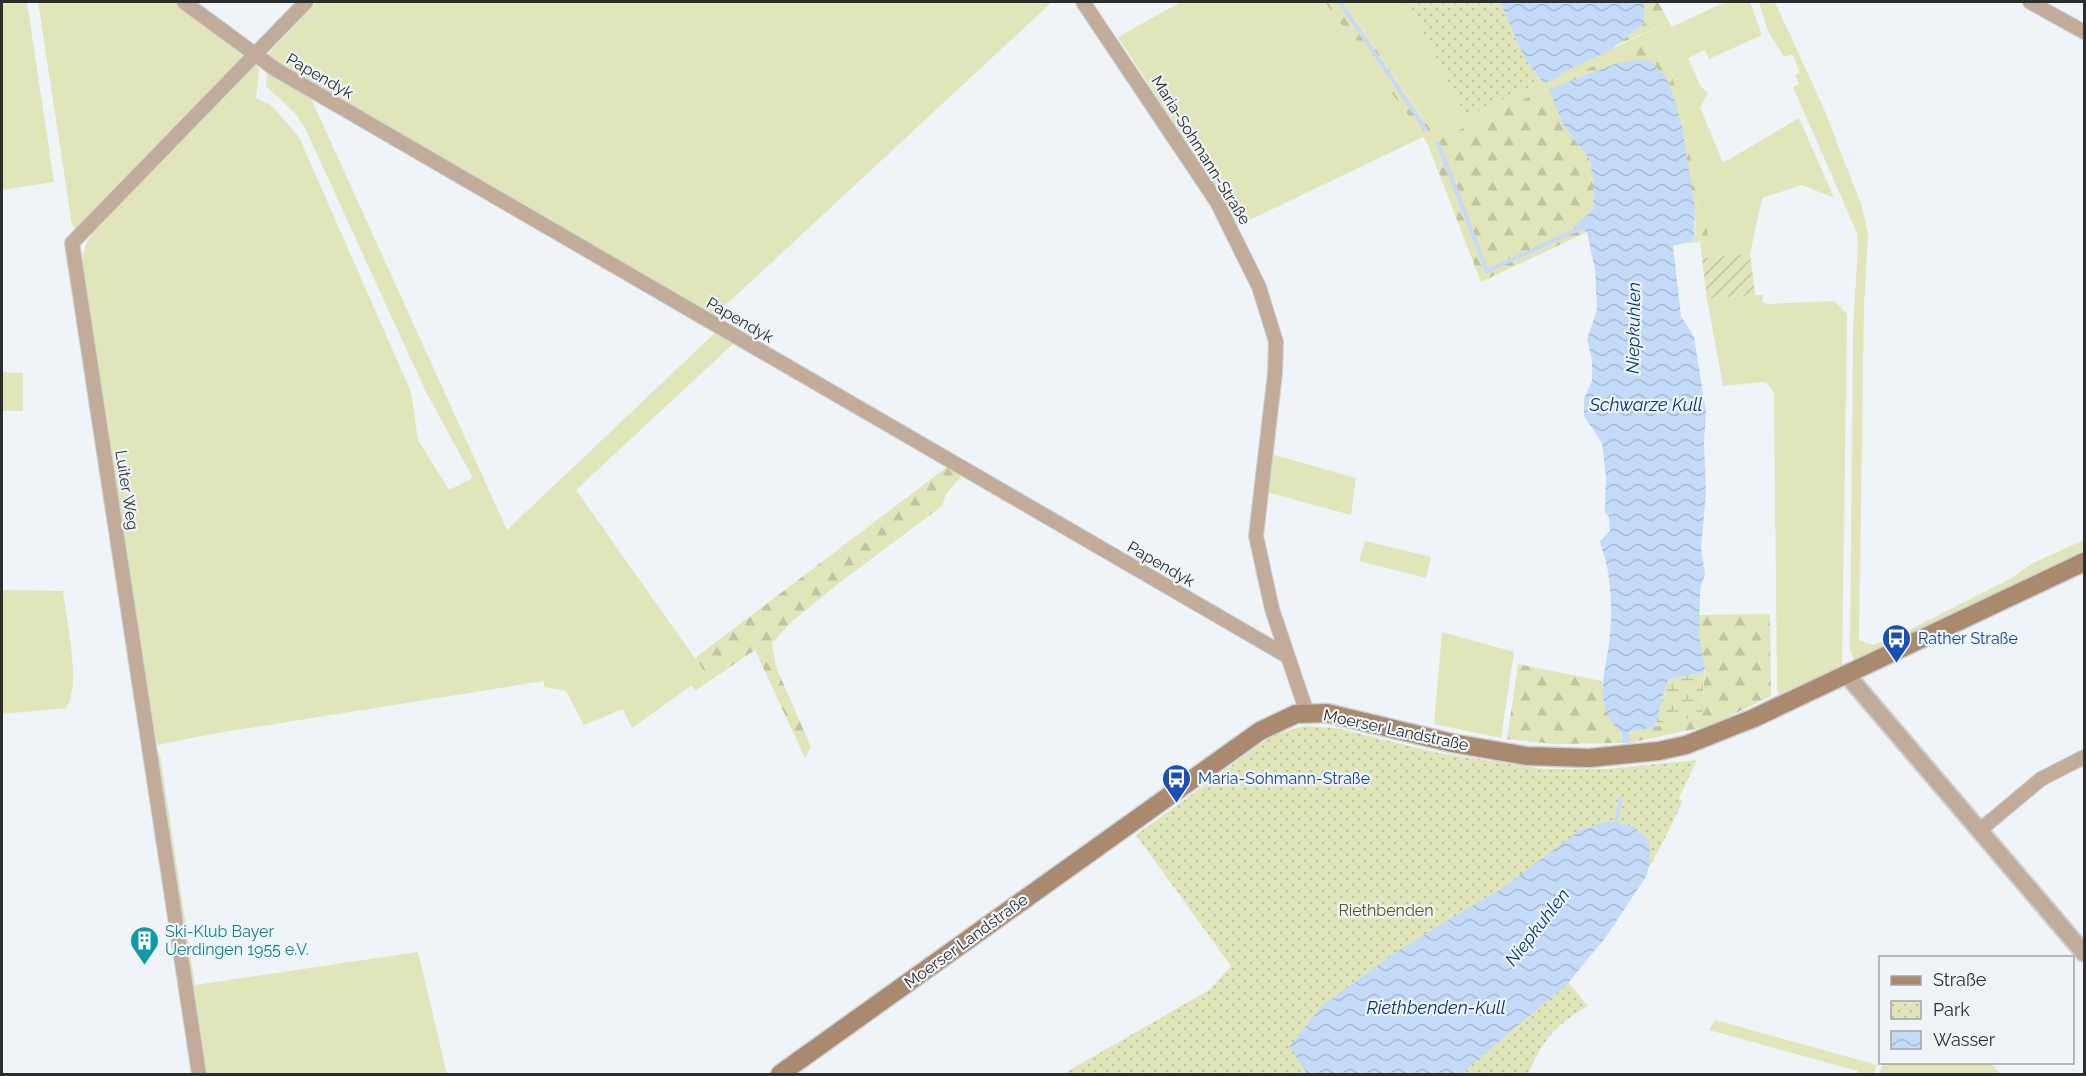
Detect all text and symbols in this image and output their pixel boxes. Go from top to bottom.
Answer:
street label: Papendyk [283,49,357,103]
street label: Maria-Sohmann-Straße [1147,72,1255,228]
water label: Niepkuhlen [1622,282,1644,374]
street label: Papendyk [703,293,777,347]
water label: Schwarze Kull [1588,394,1703,415]
street label: Luiter Weg [111,449,143,531]
street label: Papendyk [1124,537,1198,591]
bus stop icon: Rather Straße [1881,622,1913,664]
place label: Rather Straße [1918,629,2018,648]
street label: Moerser Landstraße [1322,705,1470,755]
bus stop icon: Maria-Sohmann-Straße [1161,762,1193,804]
place label: Maria-Sohmann-Straße [1198,769,1370,788]
water label: Niepkuhlen [1500,884,1574,970]
street label: Moerser Landstraße [901,890,1031,992]
park label: Riethbenden [1338,901,1434,920]
place label: Ski-Klub Bayer Uerdingen 1955 e.V. [165,922,309,959]
building icon: Ski-Klub Bayer Uerdingen 1955 e.V. [128,924,160,966]
legend [1879,956,2074,1064]
text: Straße [1933,969,1987,990]
water label: Riethbenden-Kull [1366,997,1506,1018]
text: Park [1933,999,1970,1020]
text: Wasser [1933,1029,1996,1050]

